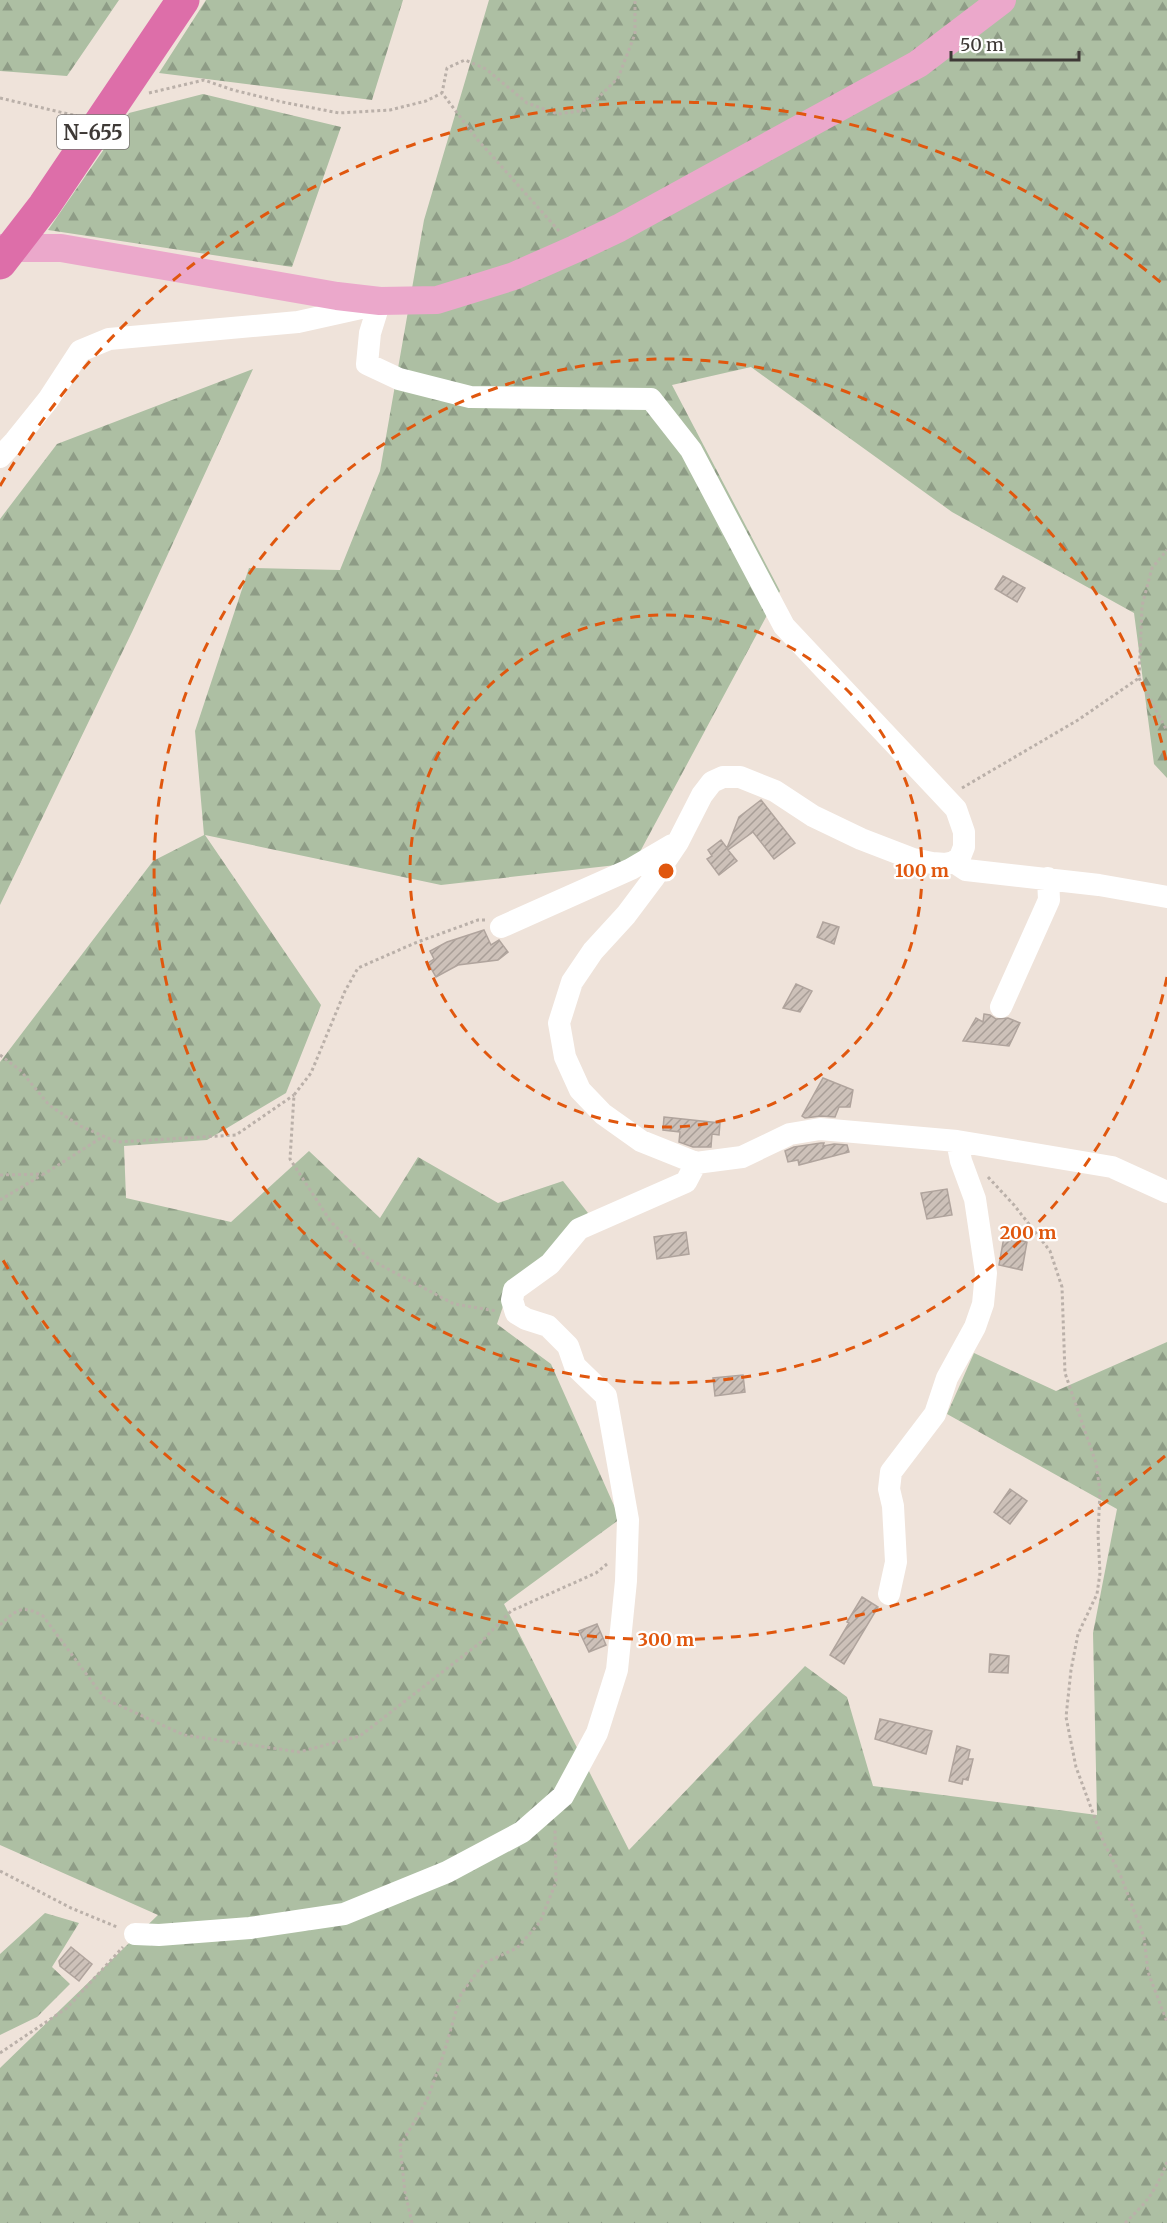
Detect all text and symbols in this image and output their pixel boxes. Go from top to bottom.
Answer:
scale bar [951,24,1078,62]
text: 50 m [960,33,1004,56]
road number: N-655 [57,115,129,149]
text: 100 m [895,859,949,882]
centre of rings [656,861,676,881]
text: 200 m [1000,1221,1056,1244]
text: 300 m [638,1628,694,1651]

